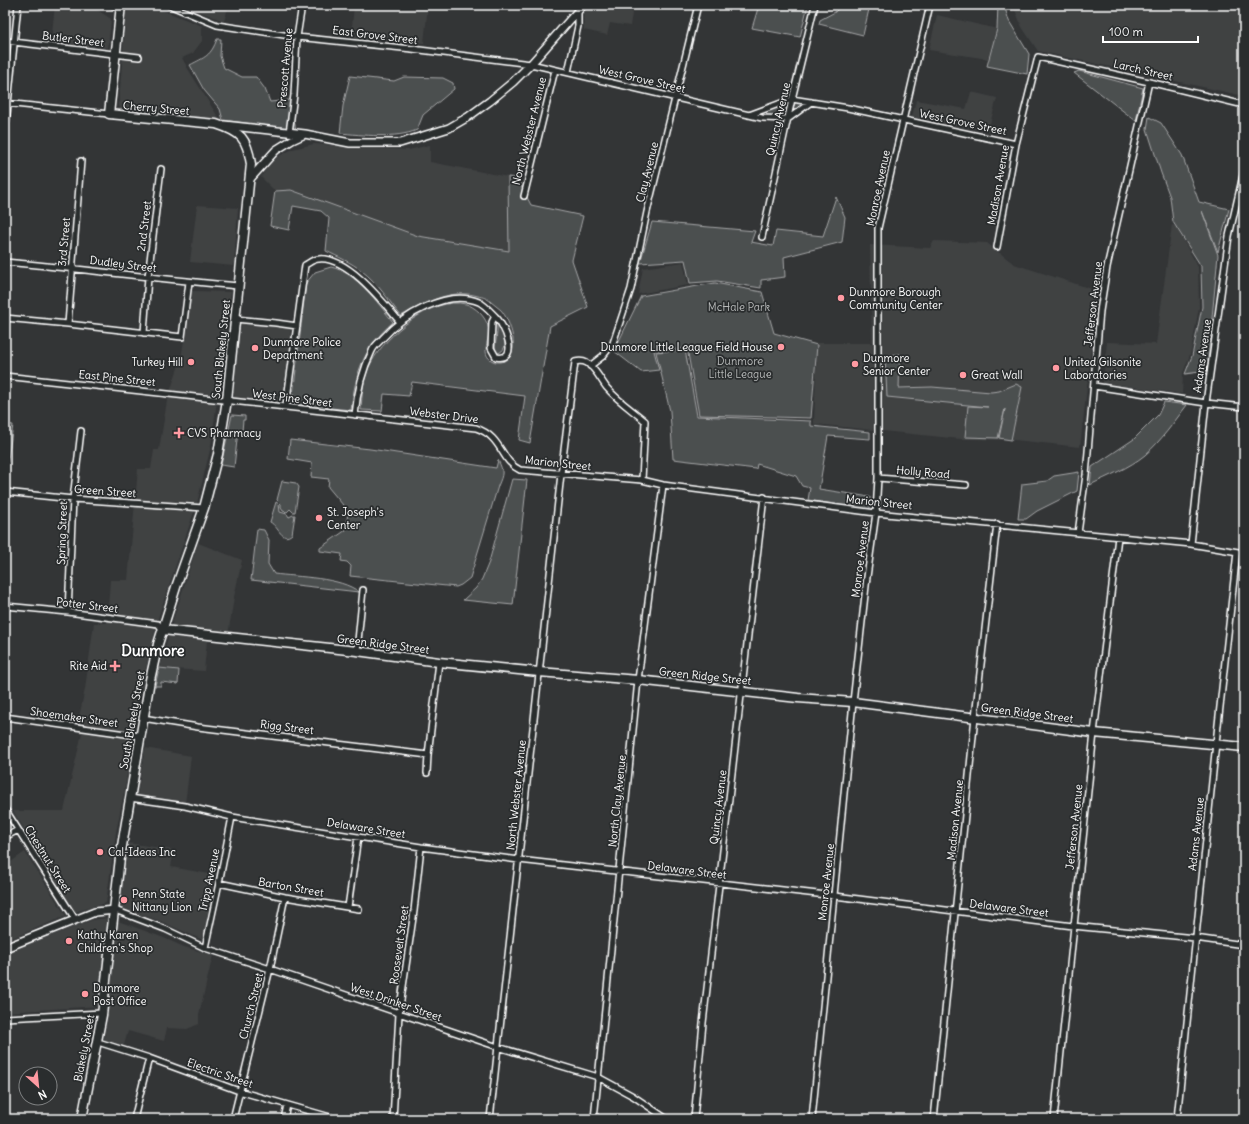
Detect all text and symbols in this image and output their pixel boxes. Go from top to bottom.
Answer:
scale bar [1103,18,1198,44]
street label: East Grove Street [332,23,419,47]
text: 100 m [1109,24,1143,39]
street label: Prescott Avenue [275,27,295,109]
street label: Butler Street [41,28,105,50]
street label: Larch Street [1112,56,1174,84]
street label: West Grove Street [597,62,687,96]
street label: North Webster Avenue [509,75,549,187]
street label: Quincy Avenue [763,81,793,157]
street label: Cherry Street [122,98,190,118]
street label: West Grove Street [918,106,1008,138]
street label: Clay Avenue [633,140,661,204]
street label: Madison Avenue [984,144,1012,226]
street label: Monroe Avenue [863,149,893,227]
street label: 2nd Street [134,200,154,252]
street label: 3rd Street [55,217,73,267]
street label: Dudley Street [89,253,158,275]
street label: Jefferson Avenue [1081,260,1105,347]
place label: Dunmore Borough Community Center [849,285,943,312]
marker: Dunmore Borough Community Center [836,293,846,303]
street label: South Blakely Street [209,299,233,399]
park label: McHale Park [708,300,771,314]
street label: Adams Avenue [1190,318,1214,394]
place label: Dunmore Police Department [263,335,341,362]
place label: Dunmore Little League Field House [601,340,773,354]
marker: Dunmore Little League Field House [776,342,786,352]
marker: Dunmore Police Department [250,343,260,353]
place label: Dunmore Senior Center [863,351,931,378]
park label: Dunmore Little League [708,354,772,381]
place label: Turkey Hill [131,355,183,369]
place label: United Gilsonite Laboratories [1064,355,1141,382]
marker: Turkey Hill [186,357,196,367]
marker: Dunmore Senior Center [850,359,860,369]
marker: United Gilsonite Laboratories [1051,363,1061,373]
street label: East Pine Street [78,367,156,389]
place label: Great Wall [971,368,1022,382]
marker: Great Wall [958,370,968,380]
street label: West Pine Street [251,386,333,410]
street label: Webster Drive [409,404,479,426]
place label: CVS Pharmacy [187,426,261,440]
marker: CVS Pharmacy [174,428,184,438]
street label: Marion Street [524,453,592,473]
street label: Holly Road [896,463,951,481]
street label: Green Street [73,482,137,500]
street label: Marion Street [845,492,913,512]
street label: Spring Street [54,501,70,565]
place label: St. Joseph's Center [327,505,384,532]
marker: St. Joseph's Center [314,513,324,523]
street label: Monroe Avenue [848,520,872,598]
street label: Potter Street [55,594,119,616]
street label: Green Ridge Street [336,631,430,657]
district label: Dunmore [121,641,185,660]
place label: Rite Aid [69,659,108,673]
marker: Rite Aid [110,661,120,671]
street label: Green Ridge Street [658,664,752,688]
street label: South Blakely Street [116,670,148,770]
street label: Green Ridge Street [980,700,1074,726]
street label: Shoemaker Street [29,704,119,730]
street label: Rigg Street [259,717,315,737]
street label: North Webster Avenue [503,739,529,851]
street label: North Clay Avenue [605,754,629,848]
street label: Quincy Avenue [706,769,730,845]
street label: Madison Avenue [944,779,966,861]
street label: Jefferson Avenue [1063,783,1085,870]
street label: Adams Avenue [1185,796,1207,872]
street label: Delaware Street [326,815,407,841]
street label: Chestnut Street [22,823,74,895]
street label: Monroe Avenue [815,843,837,921]
place label: Cal-Ideas Inc [108,845,176,859]
marker: Cal-Ideas Inc [95,847,105,857]
street label: Tripp Avenue [195,847,223,913]
street label: Delaware Street [647,858,728,882]
street label: Barton Street [257,874,325,900]
place label: Penn State Nittany Lion [132,887,192,914]
marker: Penn State Nittany Lion [119,895,129,905]
street label: Delaware Street [969,896,1050,920]
street label: Roosevelt Street [387,904,412,985]
place label: Kathy Karen Children's Shop [77,928,153,955]
marker: Kathy Karen Children's Shop [64,936,74,946]
street label: Church Street [236,971,266,1041]
street label: West Drinker Street [348,980,444,1024]
place label: Dunmore Post Office [93,981,146,1008]
marker: Dunmore Post Office [80,989,90,999]
street label: Blakely Street [71,1013,97,1083]
street label: Electric Street [185,1055,255,1091]
north arrow [18,1066,58,1106]
text: N [36,1087,49,1103]

